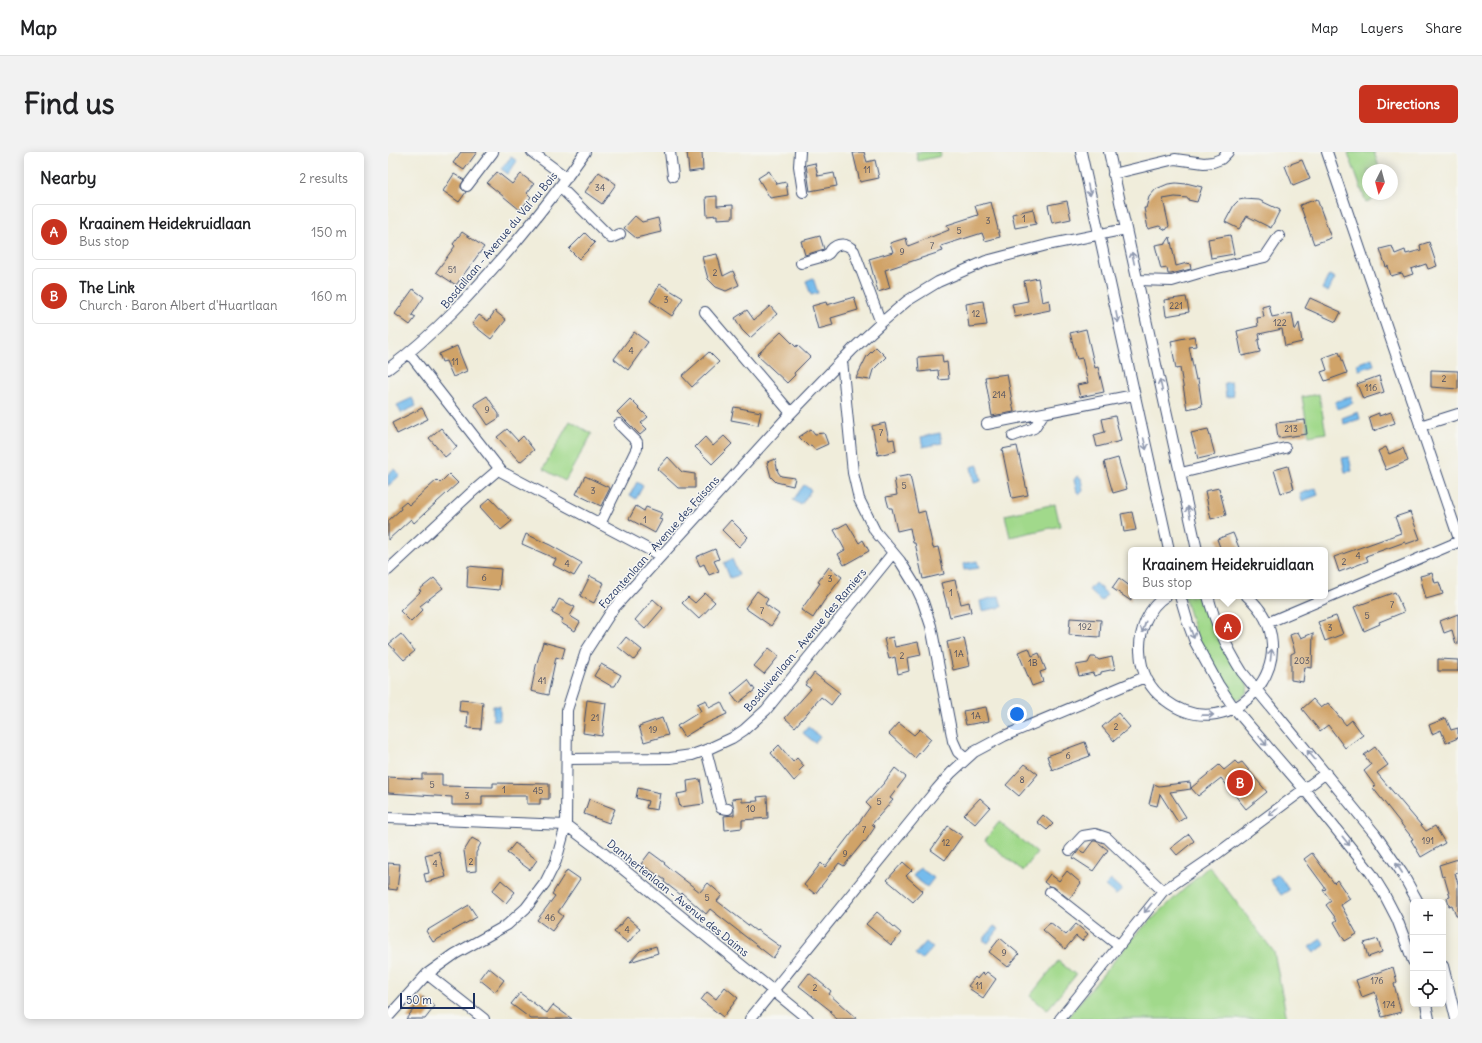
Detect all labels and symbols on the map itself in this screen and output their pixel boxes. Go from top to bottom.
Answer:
house number: 11 [863,164,871,175]
north arrow [1362,164,1398,200]
street label: Bosdallaan - Avenue du Val au Bois [438,169,560,311]
house number: 34 [595,182,605,193]
one-way arrow [1086,183,1094,196]
house number: 1 [1022,213,1026,224]
house number: 3 [985,215,991,226]
house number: 5 [956,225,962,236]
house number: 7 [930,240,935,251]
house number: 9 [899,246,905,257]
one-way arrow [1128,252,1136,265]
house number: 51 [448,264,456,275]
house number: 2 [713,267,718,278]
house number: 3 [663,294,669,305]
house number: 221 [1169,300,1183,311]
house number: 12 [972,308,980,319]
one-way arrow [1113,310,1121,323]
house number: 122 [1273,317,1287,328]
house number: 4 [628,345,634,356]
house number: 11 [451,356,459,367]
house number: 2 [1442,373,1447,384]
one-way arrow [1157,379,1165,392]
house number: 116 [1365,382,1377,393]
house number: 214 [992,389,1006,400]
house number: 9 [484,404,490,415]
house number: 213 [1284,423,1298,434]
house number: 7 [879,427,884,438]
one-way arrow [1142,437,1150,450]
street label: Fazantenlaan - Avenue des Faisans [596,473,722,611]
house number: 5 [901,480,907,491]
house number: 3 [590,485,596,496]
one-way arrow [1185,506,1193,519]
house number: 1 [643,514,647,525]
house number: 4 [1355,550,1361,561]
house number: 2 [1342,556,1347,567]
house number: 4 [564,558,570,569]
street label: Bosduivenlaan - Avenue des Ramiers [741,565,869,715]
house number: 6 [481,572,487,583]
house number: 3 [827,573,833,584]
house number: 1 [949,587,953,598]
house number: 7 [1390,599,1395,610]
house number: 7 [760,605,765,616]
house number: 5 [1364,610,1370,621]
pin: A [1215,612,1241,642]
one-way arrow [1140,620,1147,633]
house number: 192 [1078,621,1092,632]
house number: 3 [1327,622,1333,633]
one-way arrow [1188,627,1196,639]
house number: 1A [954,648,964,659]
one-way arrow [1268,649,1275,662]
house number: 2 [900,650,905,661]
house number: 203 [1294,655,1310,666]
house number: 1B [1028,657,1038,668]
house number: 41 [538,675,546,686]
your location [1007,704,1027,724]
house number: 1A [971,710,981,721]
one-way arrow [1202,711,1215,718]
house number: 21 [591,712,599,723]
house number: 2 [1114,721,1119,732]
house number: 19 [649,724,657,735]
one-way arrow [1258,736,1268,746]
one-way arrow [1306,749,1315,760]
house number: 6 [1065,750,1071,761]
pin: B [1227,768,1253,798]
house number: 8 [1019,774,1025,785]
house number: 5 [429,779,435,790]
house number: 1 [502,784,506,795]
house number: 45 [533,785,543,796]
house number: 3 [464,790,470,801]
house number: 5 [876,796,882,807]
house number: 10 [746,803,756,814]
one-way arrow [1267,808,1278,817]
house number: 7 [862,824,867,835]
one-way arrow [1342,835,1351,846]
house number: 191 [1422,835,1434,846]
street label: Damhertenlaan - Avenue des Daims [604,836,752,960]
house number: 12 [942,837,950,848]
house number: 9 [842,848,848,859]
house number: 2 [469,856,474,867]
house number: 4 [432,858,438,869]
one-way arrow [1395,863,1403,874]
house number: 5 [704,892,710,903]
one-way arrow [1144,903,1153,914]
house number: 46 [545,912,555,923]
house number: 4 [624,924,630,935]
house number: 9 [1001,947,1007,958]
house number: 176 [1370,975,1384,986]
house number: 11 [975,980,983,991]
house number: 2 [813,982,818,993]
scale bar [400,991,475,1010]
house number: 174 [1383,999,1396,1010]

